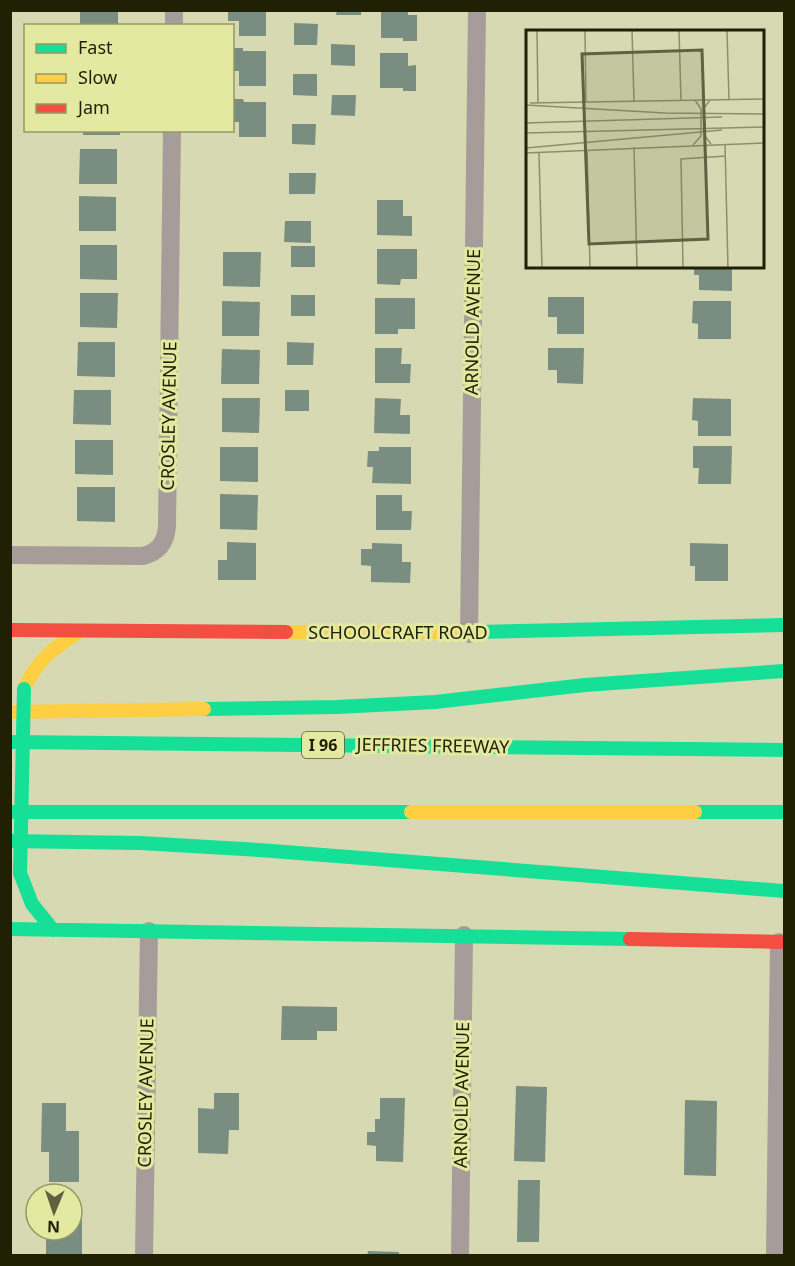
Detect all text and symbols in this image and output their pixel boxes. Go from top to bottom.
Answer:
legend [24,24,234,132]
inset map [526,30,765,268]
text: Fast [78,35,113,59]
text: Slow [78,65,117,89]
text: Jam [76,95,110,119]
street label: ARNOLD AVENUE [459,249,485,395]
street label: CROSLEY AVENUE [155,341,181,491]
street label: SCHOOLCRAFT ROAD [308,620,488,644]
road number: I 96 [302,732,344,758]
street label: JEFFRIES FREEWAY [354,732,510,758]
street label: CROSLEY AVENUE [132,1018,158,1168]
street label: ARNOLD AVENUE [448,1022,474,1168]
north arrow [24,1182,84,1242]
text: N [47,1216,60,1238]

